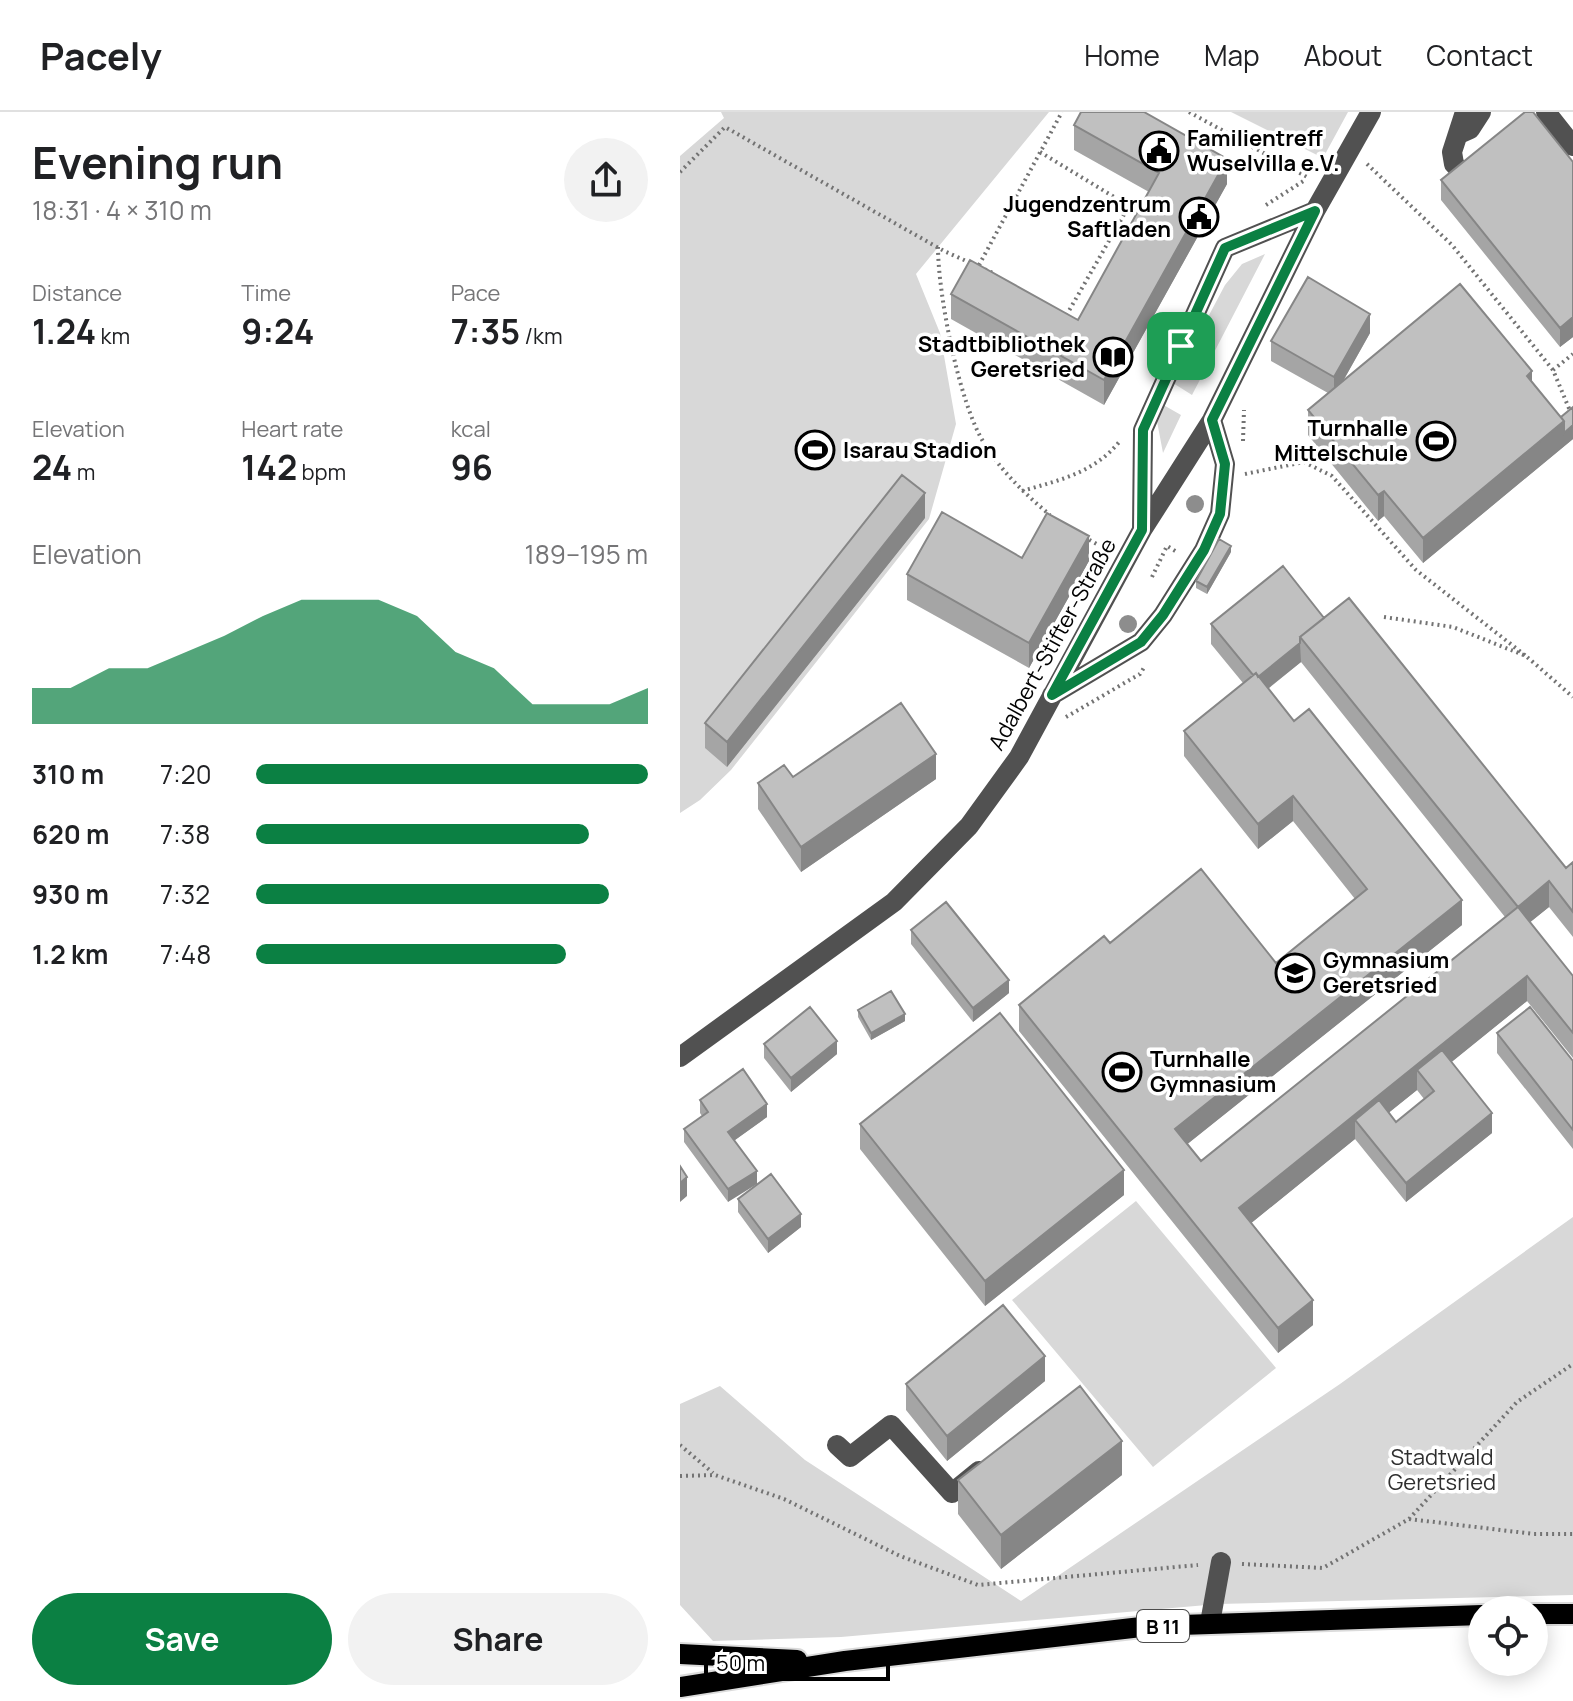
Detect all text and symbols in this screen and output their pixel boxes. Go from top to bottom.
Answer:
text: Pacely [40,29,162,81]
text: Home [1084,36,1160,74]
text: Map [1204,36,1260,74]
text: About [1304,36,1382,74]
text: Contact [1426,36,1533,74]
place label: Familientreff Wuselvilla e.V. [1187,123,1340,178]
public building icon: Familientreff Wuselvilla e.V. [1138,130,1180,172]
text: Evening run [32,132,283,192]
button: share [564,138,648,222]
place label: Jugendzentrum Saftladen [1003,189,1171,244]
text: 18:31 · 4 × 310 m [32,192,212,228]
public building icon: Jugendzentrum Saftladen [1178,196,1220,238]
text: Distance [32,278,122,308]
text: Time [241,278,291,308]
text: Pace [451,278,500,308]
text: 1.24 [32,308,96,354]
text: 9:24 [241,308,314,354]
text: 7:35 [451,308,520,354]
pin [1147,312,1215,380]
text: km [96,321,130,351]
text: /km [520,321,563,351]
icon: arrive [1159,324,1203,368]
place label: Stadtbibliothek Geretsried [918,329,1086,384]
library icon: Stadtbibliothek Geretsried [1092,336,1134,378]
place label: Turnhalle Mittelschule [1274,413,1408,468]
text: Elevation [32,414,125,444]
text: Heart rate [241,414,343,444]
text: kcal [451,414,491,444]
sports icon: Turnhalle Mittelschule [1415,420,1457,462]
sports icon: Isarau Stadion [794,429,836,471]
place label: Isarau Stadion [843,435,997,465]
text: 24 [32,444,72,490]
text: 142 [241,444,297,490]
text: 96 [451,444,493,490]
text: m [72,457,95,487]
text: bpm [297,457,346,487]
street label: Adalbert-Stifter-Straße [981,533,1123,755]
text: Elevation [32,536,142,572]
text: 189–195 m [525,536,648,572]
text: 310 m [32,756,104,792]
text: 7:20 [160,756,212,792]
text: 620 m [32,816,109,852]
text: 7:38 [160,816,210,852]
text: 930 m [32,876,109,912]
text: 7:32 [160,876,210,912]
text: 1.2 km [32,936,108,972]
text: 7:48 [160,936,211,972]
place label: Gymnasium Geretsried [1323,945,1449,1000]
school or university icon: Gymnasium Geretsried [1274,952,1316,994]
place label: Turnhalle Gymnasium [1150,1044,1276,1099]
sports icon: Turnhalle Gymnasium [1101,1051,1143,1093]
park label: Stadtwald Geretsried [1388,1442,1496,1497]
button: Save [32,1593,332,1685]
button: Share [348,1593,648,1685]
map controls [1468,1596,1548,1676]
button: locate [1468,1596,1548,1676]
road number: B 11 [1137,1610,1189,1642]
scale bar [704,1645,890,1681]
text: 50 m [716,1648,765,1678]

